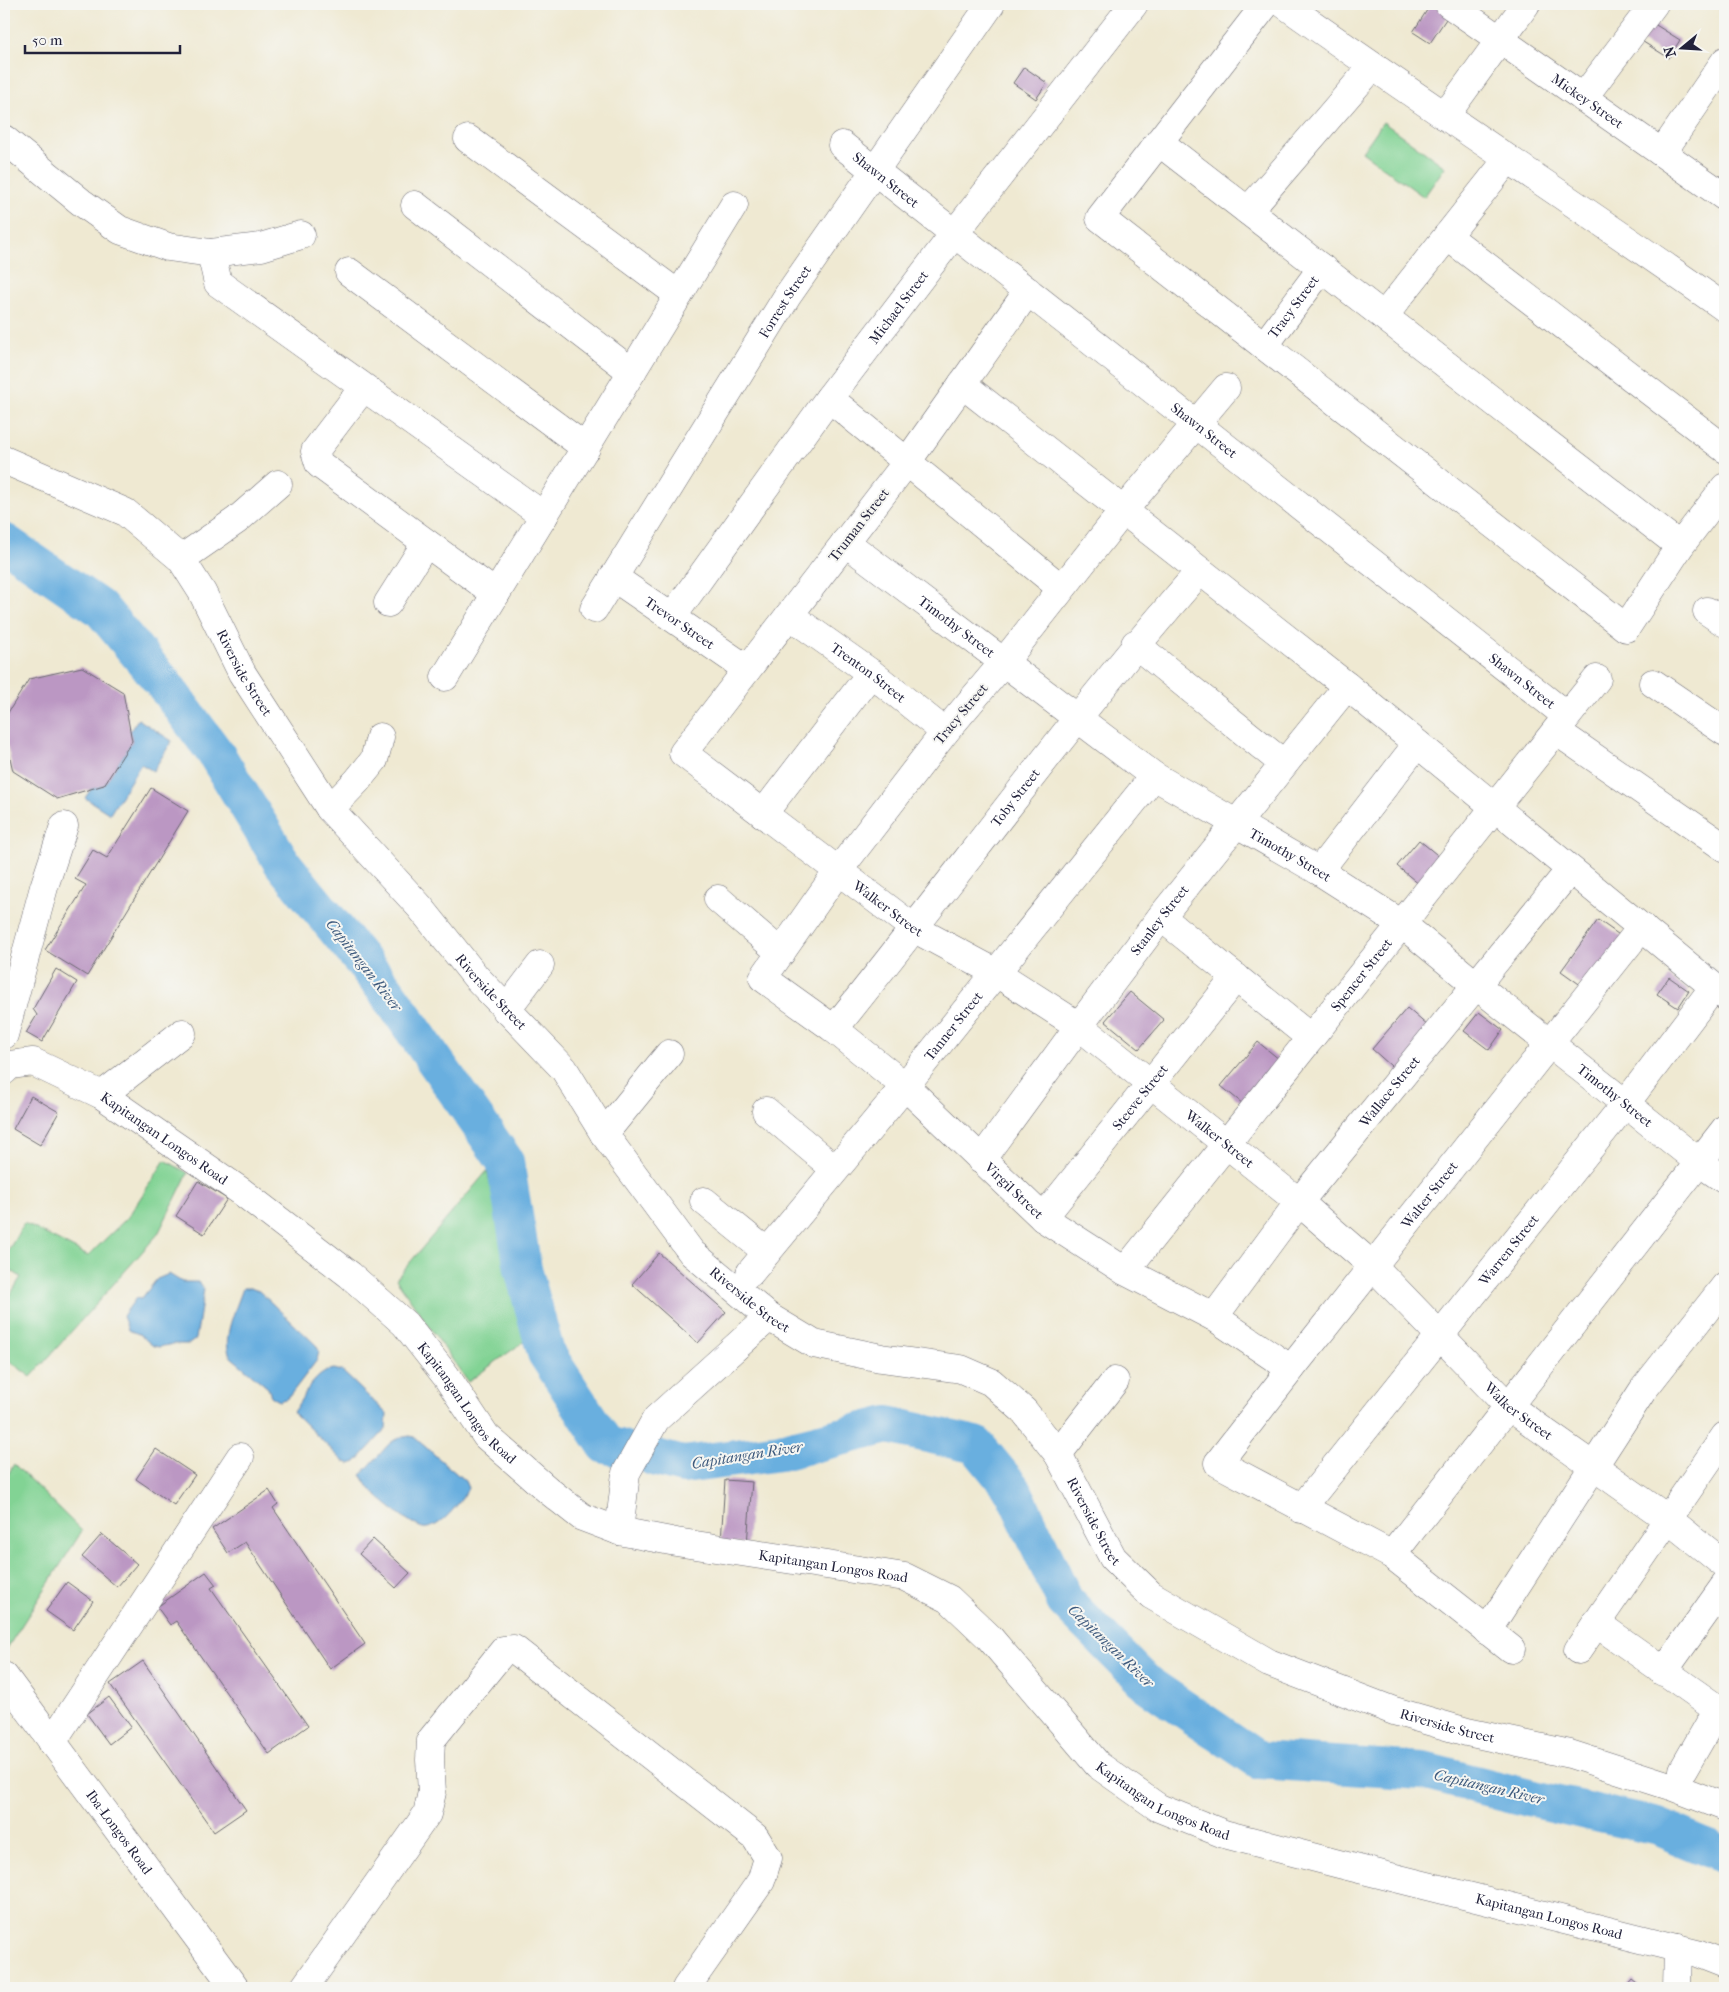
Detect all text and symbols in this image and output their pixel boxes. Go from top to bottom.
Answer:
scale bar [25,22,180,54]
north arrow [1656,22,1706,72]
text: 50 m [32,31,63,49]
text: N [1660,44,1680,60]
street label: Mickey Street [1548,70,1627,132]
street label: Shawn Street [849,148,923,211]
street label: Forrest Street [755,262,815,341]
street label: Michael Street [865,267,932,347]
street label: Tracy Street [1264,272,1322,342]
street label: Shawn Street [1168,399,1241,462]
street label: Truman Street [825,485,893,565]
street label: Timothy Street [915,592,998,661]
street label: Trevor Street [642,593,718,653]
street label: Riverside Street [213,626,276,719]
street label: Trenton Street [828,639,909,706]
street label: Shawn Street [1486,649,1559,712]
street label: Tracy Street [931,680,991,748]
street label: Toby Street [987,765,1043,830]
street label: Timothy Street [1246,824,1334,885]
street label: Walker Street [849,876,926,940]
street label: Stanley Street [1127,881,1192,959]
water label: Capitangan River [322,915,406,1016]
street label: Spencer Street [1327,935,1396,1015]
street label: Riverside Street [452,950,530,1033]
street label: Tanner Street [920,988,986,1064]
street label: Wallace Street [1355,1052,1423,1131]
street label: Timothy Street [1574,1060,1656,1131]
street label: Steeve Street [1108,1061,1171,1133]
street label: Kapitangan Longos Road [98,1088,231,1188]
street label: Walker Street [1181,1105,1258,1171]
street label: Virgil Street [981,1158,1047,1223]
street label: Walter Street [1397,1158,1461,1233]
street label: Warren Street [1474,1211,1542,1290]
street label: Riverside Street [706,1263,793,1336]
street label: Kapitangan Longos Road [414,1339,520,1467]
street label: Walker Street [1480,1378,1556,1443]
water label: Capitangan River [690,1437,805,1473]
street label: Riverside Street [1063,1474,1124,1569]
street label: Kapitangan Longos Road [757,1546,909,1586]
water label: Capitangan River [1064,1601,1158,1692]
street label: Riverside Street [1398,1705,1496,1746]
street label: Kapitangan Longos Road [1093,1758,1232,1844]
water label: Capitangan River [1432,1766,1547,1809]
street label: Iba-Longos Road [83,1786,156,1878]
street label: Kapitangan Longos Road [1474,1890,1625,1943]

